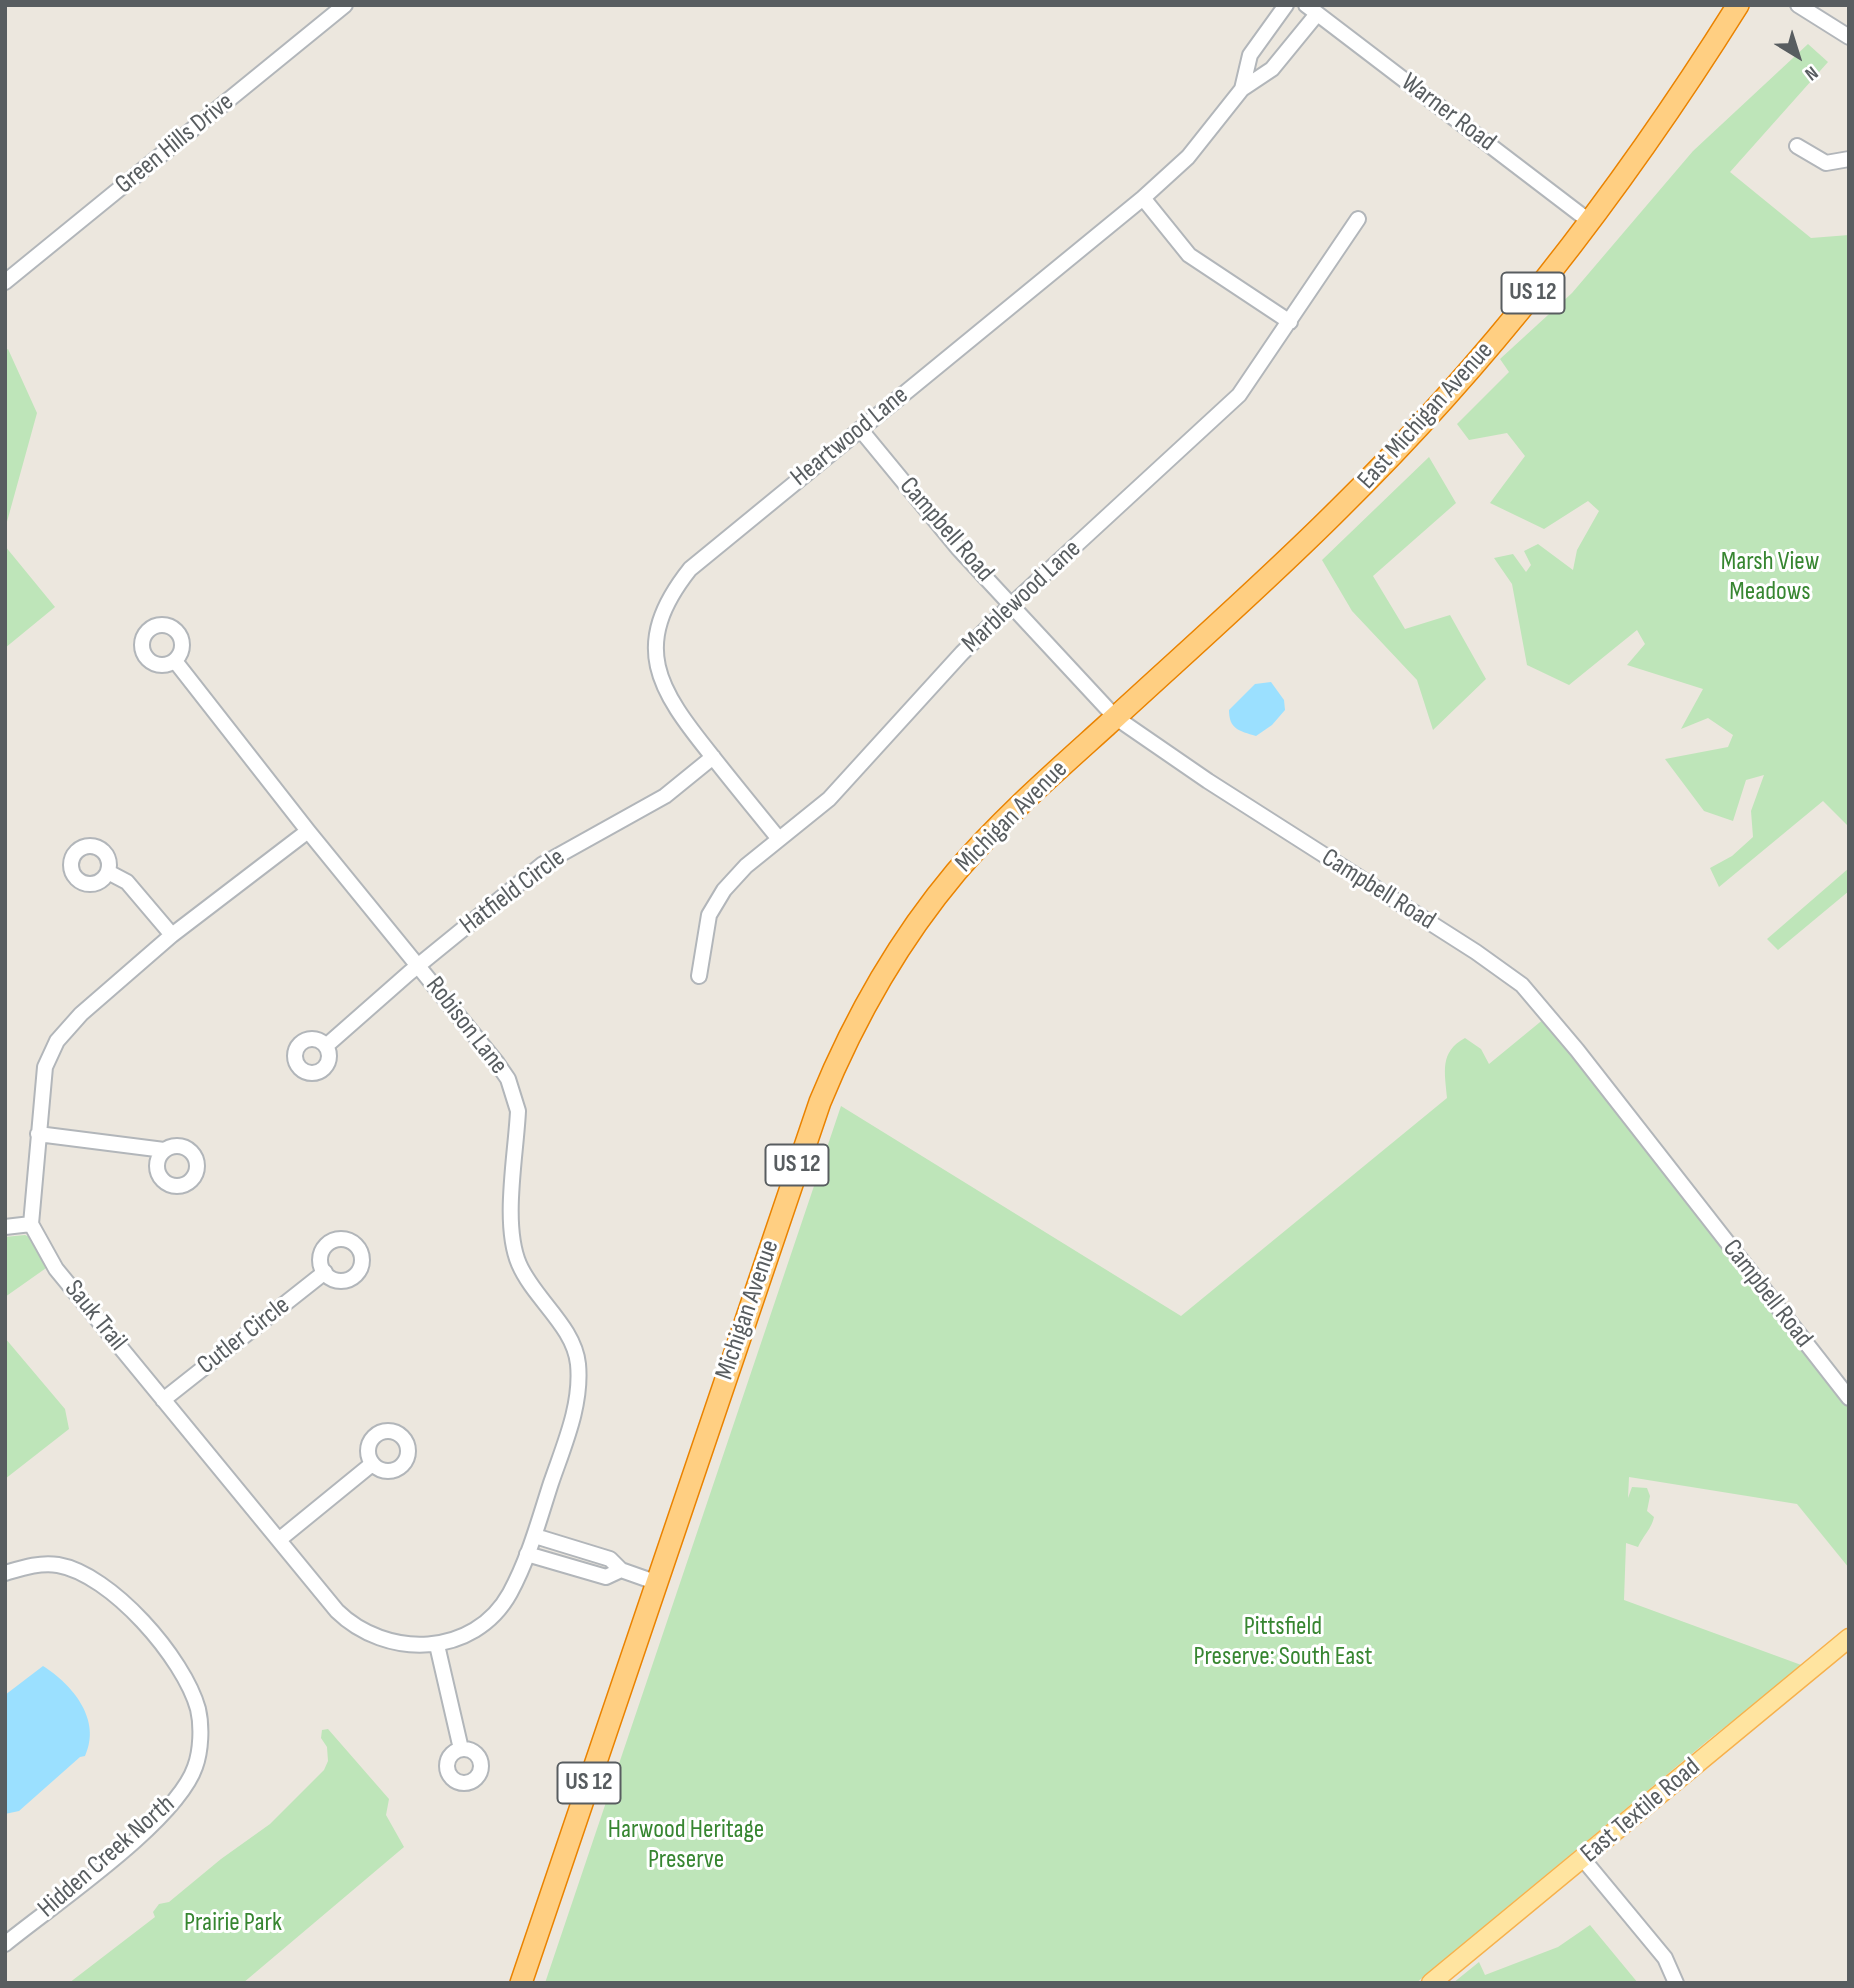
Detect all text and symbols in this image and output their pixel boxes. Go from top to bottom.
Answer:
north arrow [1763,21,1833,91]
text: N [1800,61,1822,85]
street label: Warner Road [1395,67,1501,159]
street label: Green Hills Drive [110,87,240,201]
road number: US 12 [1502,272,1564,314]
street label: East Michigan Avenue [1352,336,1500,496]
street label: Heartwood Lane [785,380,915,494]
street label: Campbell Road [892,471,1000,589]
street label: Marblewood Lane [956,534,1088,660]
park label: Marsh View Meadows [1721,546,1819,608]
street label: Michigan Avenue [950,755,1074,879]
street label: Hatfield Circle [455,843,571,941]
street label: Campbell Road [1315,843,1441,937]
street label: Robison Lane [418,971,514,1081]
road number: US 12 [766,1144,828,1185]
street label: Campbell Road [1715,1234,1819,1354]
street label: Michigan Avenue [710,1236,786,1384]
street label: Sauk Trail [57,1275,133,1357]
street label: Cutler Circle [192,1290,296,1382]
park label: Pittsfield Preserve: South East [1194,1611,1372,1672]
street label: East Textile Road [1575,1752,1707,1870]
road number: US 12 [558,1763,620,1804]
street label: Hidden Creek North [32,1789,182,1925]
park label: Harwood Heritage Preserve [608,1814,764,1876]
park label: Prairie Park [184,1907,282,1939]

